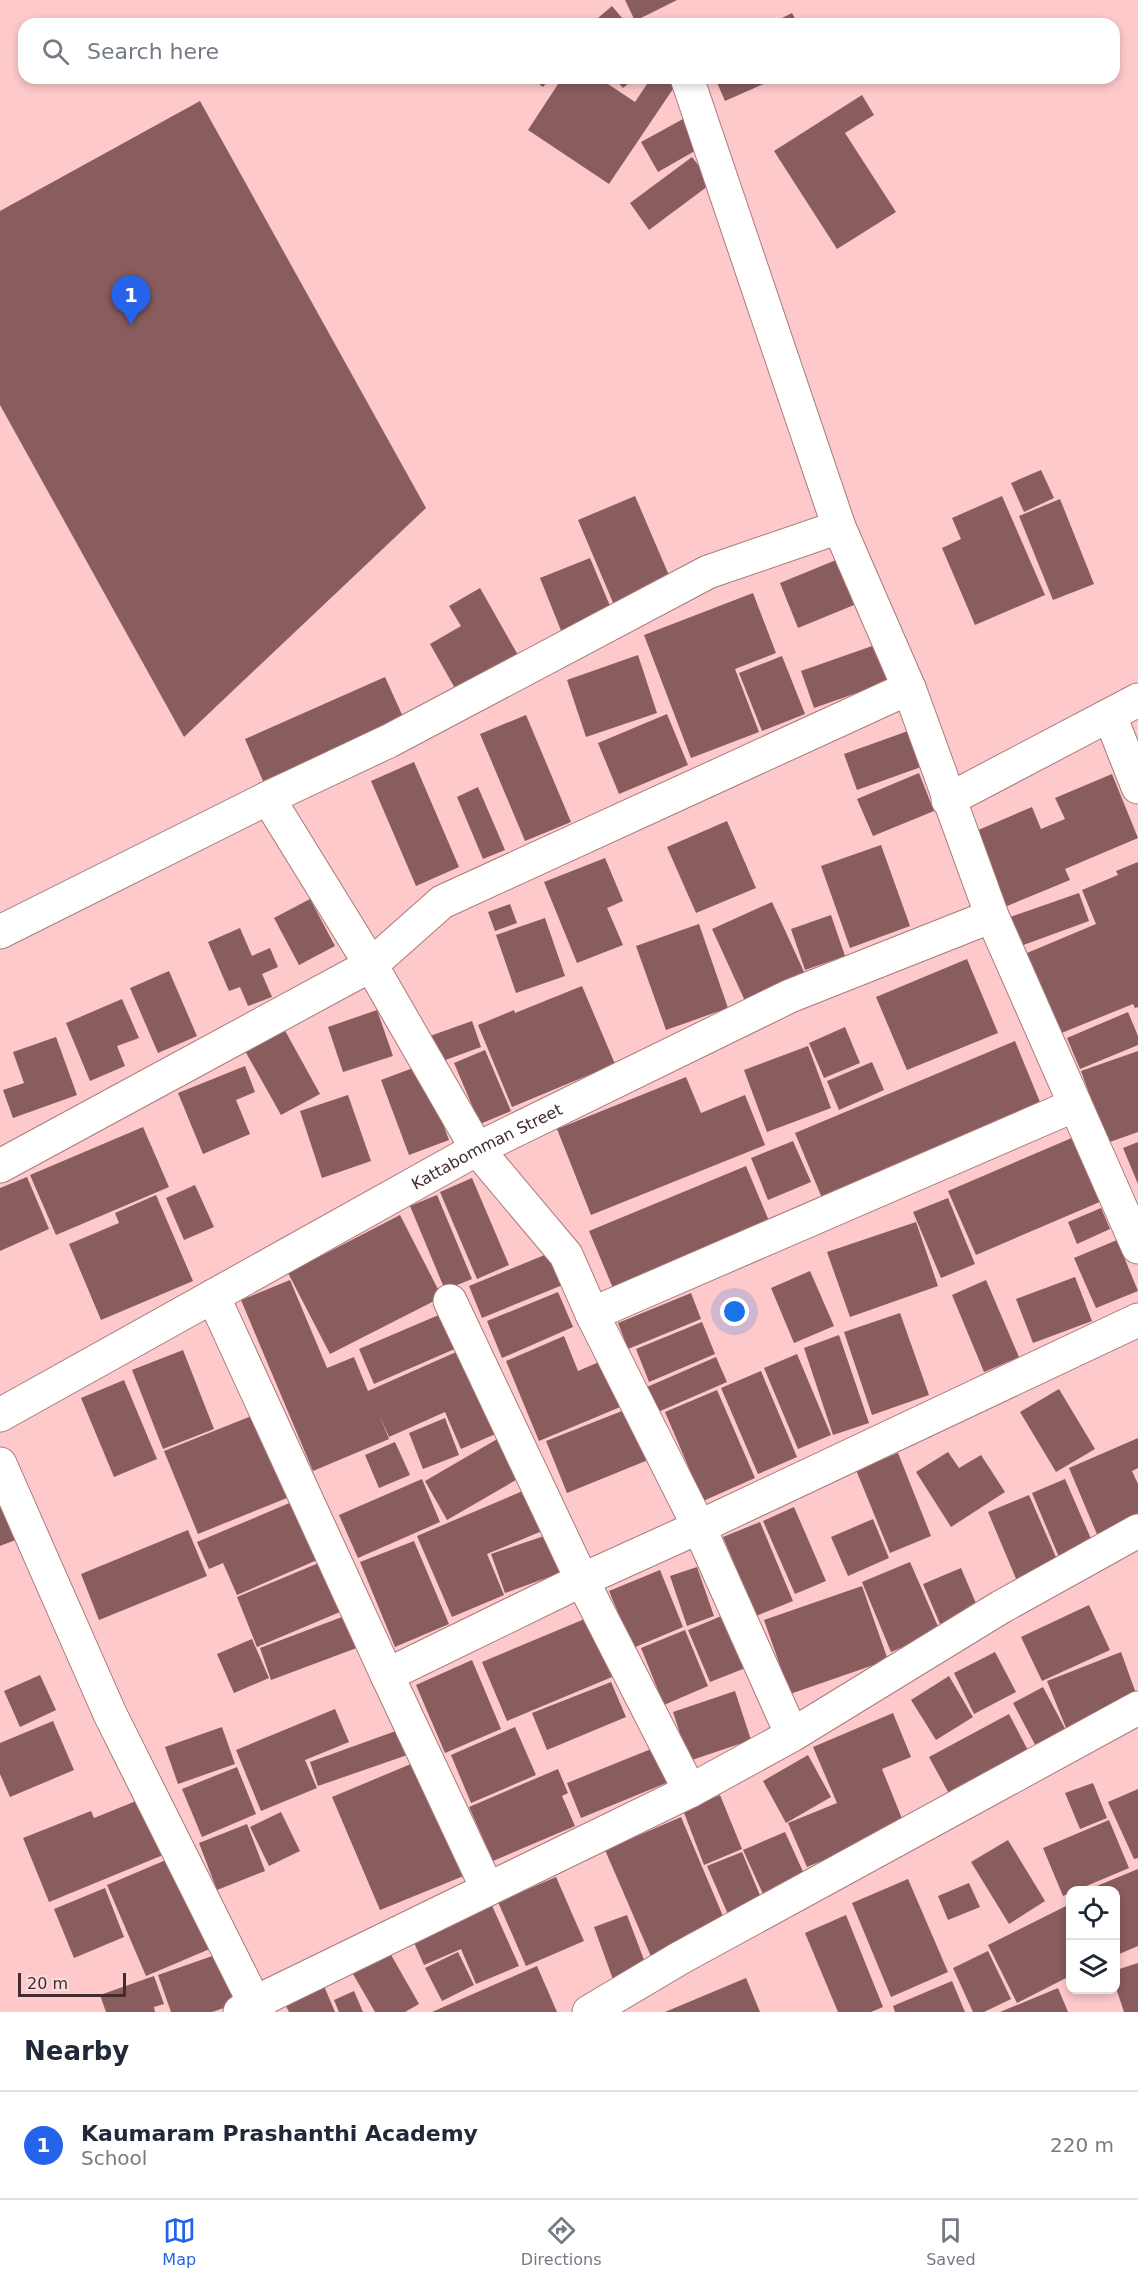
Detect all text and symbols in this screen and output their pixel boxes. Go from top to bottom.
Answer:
search box [18,18,1120,84]
icon: search [39,35,72,68]
text: Search here [87,39,219,64]
pin: 1 [112,276,150,325]
street label: Kattabomman Street [408,1099,565,1193]
your location [720,1297,749,1326]
map controls [1066,1886,1120,1994]
button: locate [1066,1886,1120,1940]
button: layers [1066,1940,1120,1994]
scale bar [18,1970,126,1998]
text: 20 m [27,1974,68,1993]
text: Nearby [24,2036,129,2066]
text: Kaumaram Prashanthi Academy [81,2121,478,2146]
text: 1 [37,2133,50,2157]
text: 220 m [1050,2133,1114,2157]
text: School [81,2146,147,2170]
tab: Map [162,2214,196,2269]
tab: Directions [521,2214,601,2269]
tab: Saved [926,2214,976,2269]

